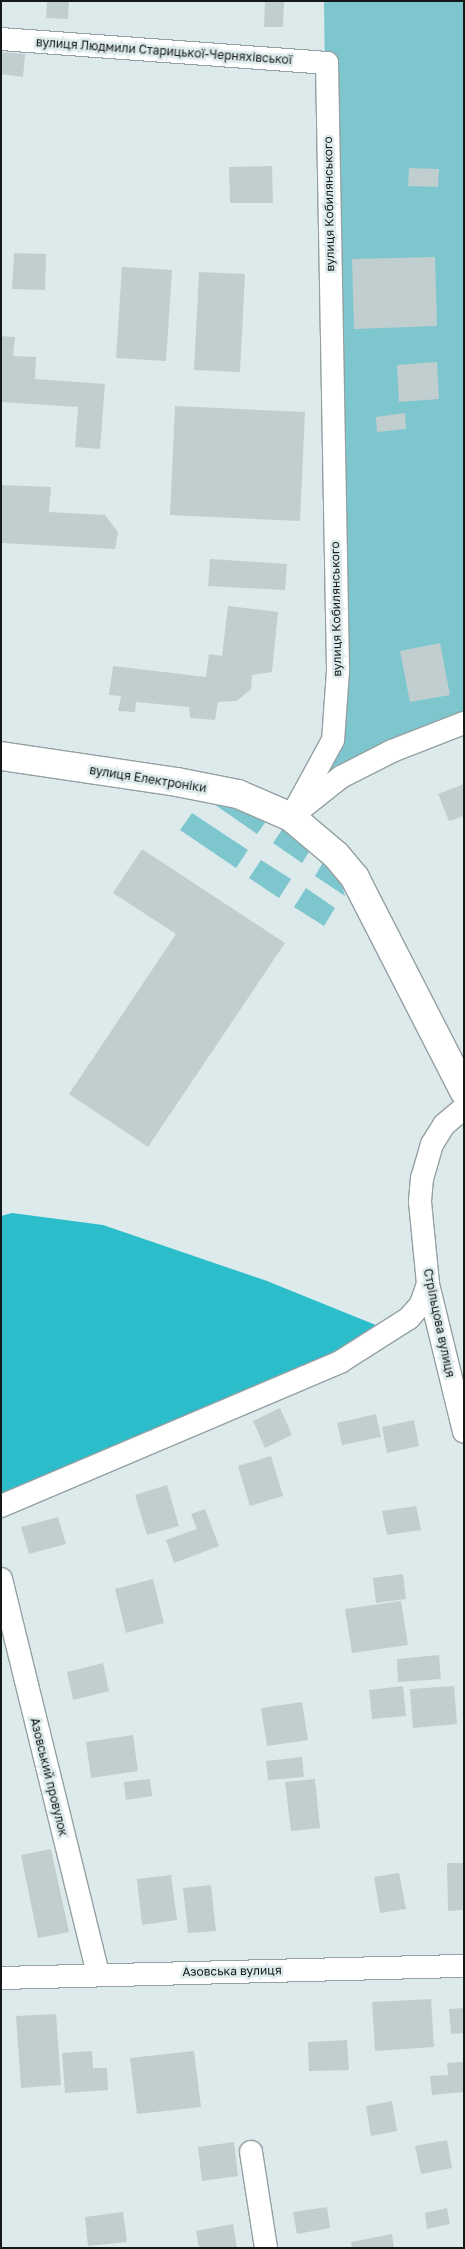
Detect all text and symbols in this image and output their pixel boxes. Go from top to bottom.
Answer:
street label: вулиця Людмили Старицької-Черняхівської [35,35,293,67]
street label: вулиця Кобилянського [321,136,337,272]
street label: вулиця Кобилянського [328,541,344,677]
street label: вулиця Електроніки [88,763,208,795]
street label: Стрільцова вулиця [420,1267,458,1379]
street label: Азовський провулок [27,1716,71,1838]
street label: Азовська вулиця [182,1963,282,1979]

